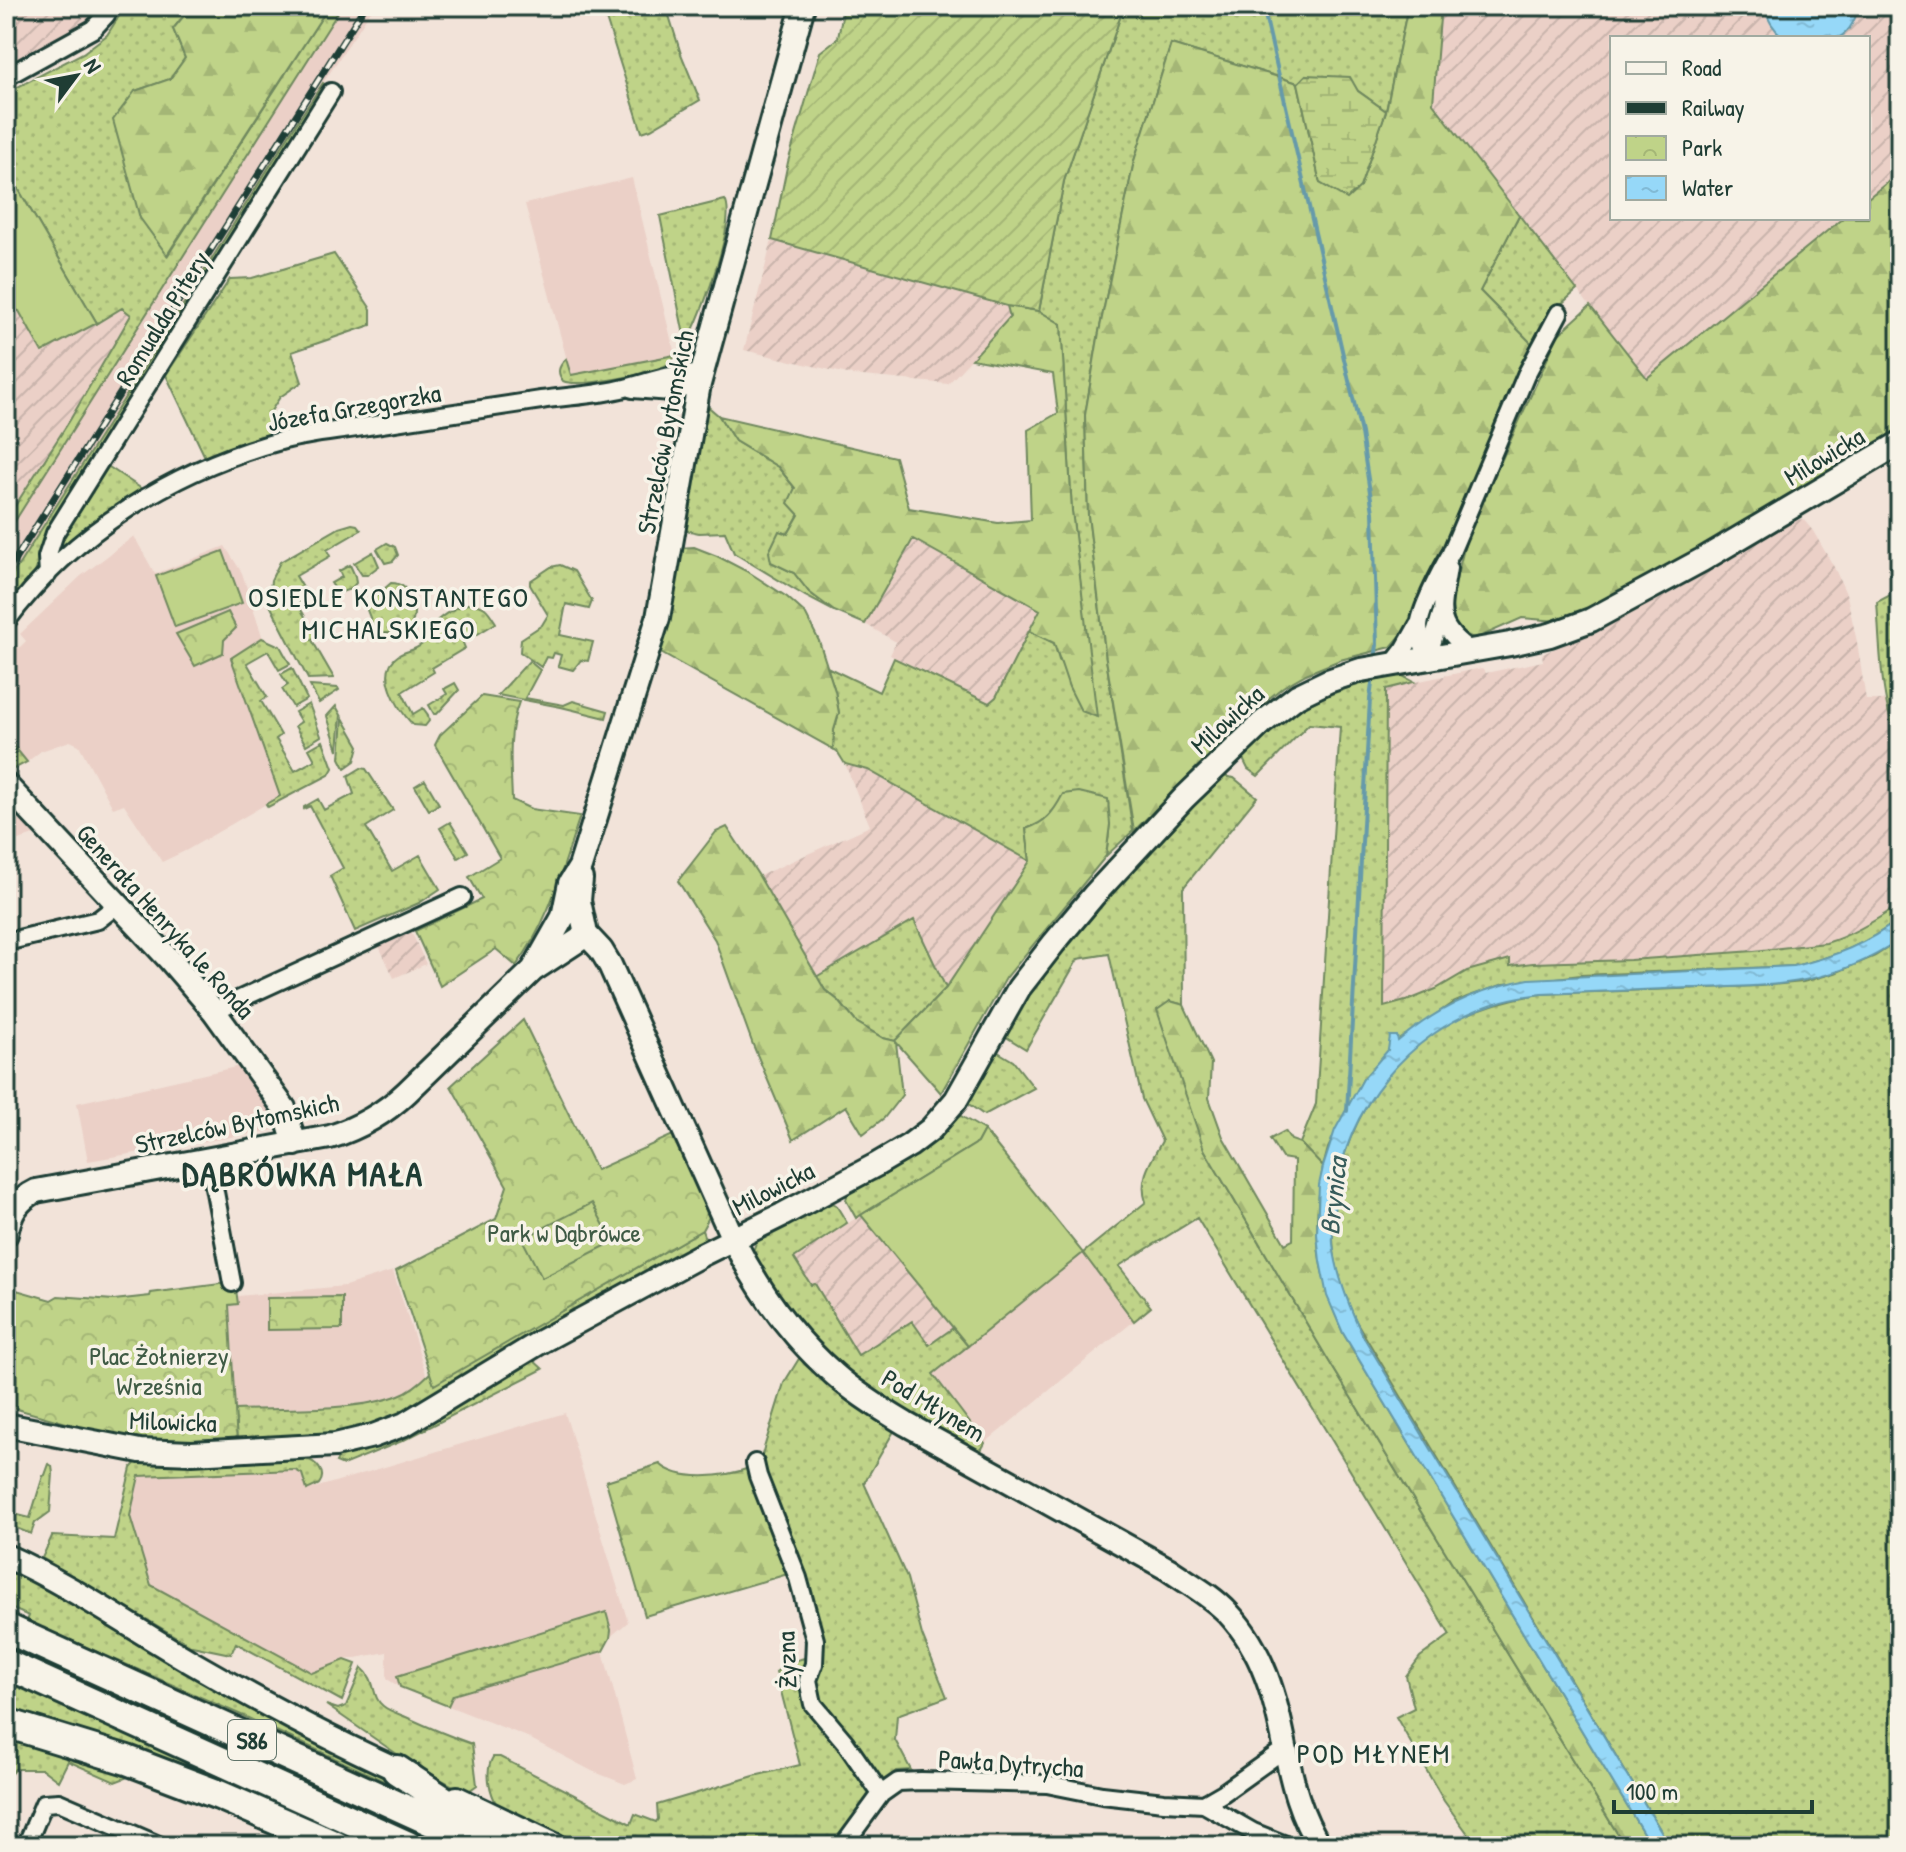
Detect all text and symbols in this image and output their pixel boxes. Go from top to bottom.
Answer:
north arrow [36,36,116,116]
legend [1610,36,1870,220]
text: Road [1682,51,1721,83]
text: N [77,52,109,79]
text: Railway [1682,91,1745,123]
text: Park [1682,131,1722,163]
text: Water [1682,171,1733,203]
street label: Romualda Pitery [107,244,217,392]
street label: Strzelców Bytomskich [628,327,702,537]
street label: Józefa Grzegorzka [265,375,443,439]
street label: Milowicka [1777,418,1871,494]
district label: OSIEDLE KONSTANTEGO MICHALSKIEGO [248,578,530,648]
street label: Milowicka [1183,677,1271,761]
street label: Generała Henryka le Ronda [69,816,263,1026]
street label: Strzelców Bytomskich [132,1084,342,1162]
district label: DĄBRÓWKA MAŁA [182,1151,424,1197]
water label: Brynica [1310,1152,1356,1237]
street label: Milowicka [726,1153,820,1223]
park label: Park w Dąbrówce [487,1215,641,1250]
park label: Plac Żołnierzy Września [89,1338,229,1403]
street label: Pod Młynem [876,1360,992,1450]
street label: Milowicka [129,1402,217,1440]
street label: Żyzna [768,1631,804,1689]
road number: S86 [228,1720,276,1760]
district label: POD MŁYNEM [1297,1734,1451,1772]
street label: Pawła Dytrycha [937,1740,1085,1786]
scale bar [1614,1764,1812,1814]
text: 100 m [1626,1775,1678,1807]

